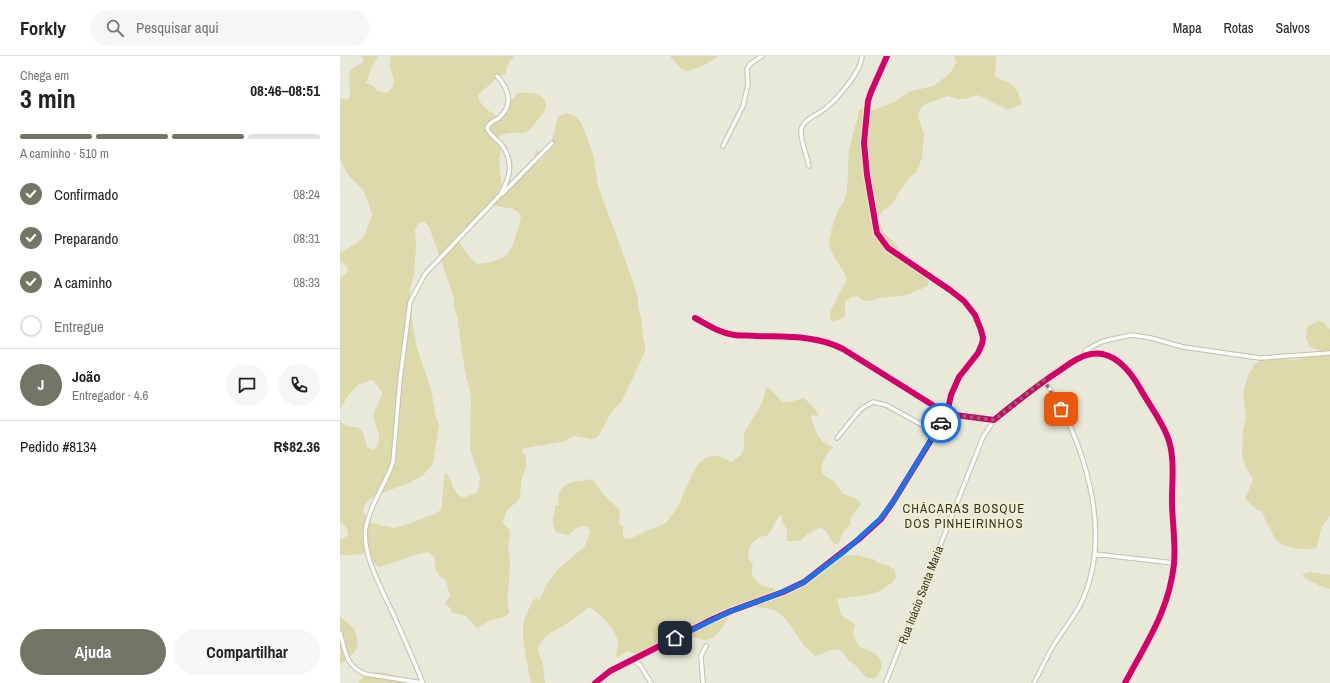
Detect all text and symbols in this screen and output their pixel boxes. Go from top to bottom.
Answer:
search box [90,10,370,46]
text: Forkly [20,15,66,41]
icon: search [104,17,126,39]
text: Pesquisar aqui [136,17,219,38]
text: Mapa [1173,19,1202,37]
text: Rotas [1224,19,1254,37]
text: Salvos [1276,19,1310,37]
text: Chega em [20,67,69,84]
text: 08:46–08:51 [250,80,320,101]
text: 3 min [20,81,76,116]
text: A caminho · 510 m [20,145,109,162]
icon: check [20,183,42,205]
text: Confirmado [54,184,118,205]
text: 08:24 [293,186,320,203]
icon: check [20,227,42,249]
text: Preparando [54,228,118,249]
text: 08:31 [293,230,320,247]
icon: check [20,271,42,293]
text: A caminho [54,272,112,293]
text: 08:33 [293,274,320,291]
text: Entregue [54,316,104,337]
button: chat [226,364,268,406]
button: phone [278,364,320,406]
text: João [72,366,101,387]
text: J [38,374,44,395]
text: Entregador · 4.6 [72,387,148,404]
pin [1044,392,1078,426]
icon: bag [1050,398,1072,420]
courier [921,403,961,443]
icon: car [930,412,952,434]
text: Pedido #8134 [20,436,97,457]
text: R$82.36 [273,436,320,457]
district label: CHÁCARAS BOSQUE DOS PINHEIRINHOS [903,500,1025,532]
street label: Rua Inácio Santa Maria [895,543,947,646]
pin [658,621,692,655]
icon: home [664,627,686,649]
button: Ajuda [20,629,166,675]
button: Compartilhar [174,629,320,675]

